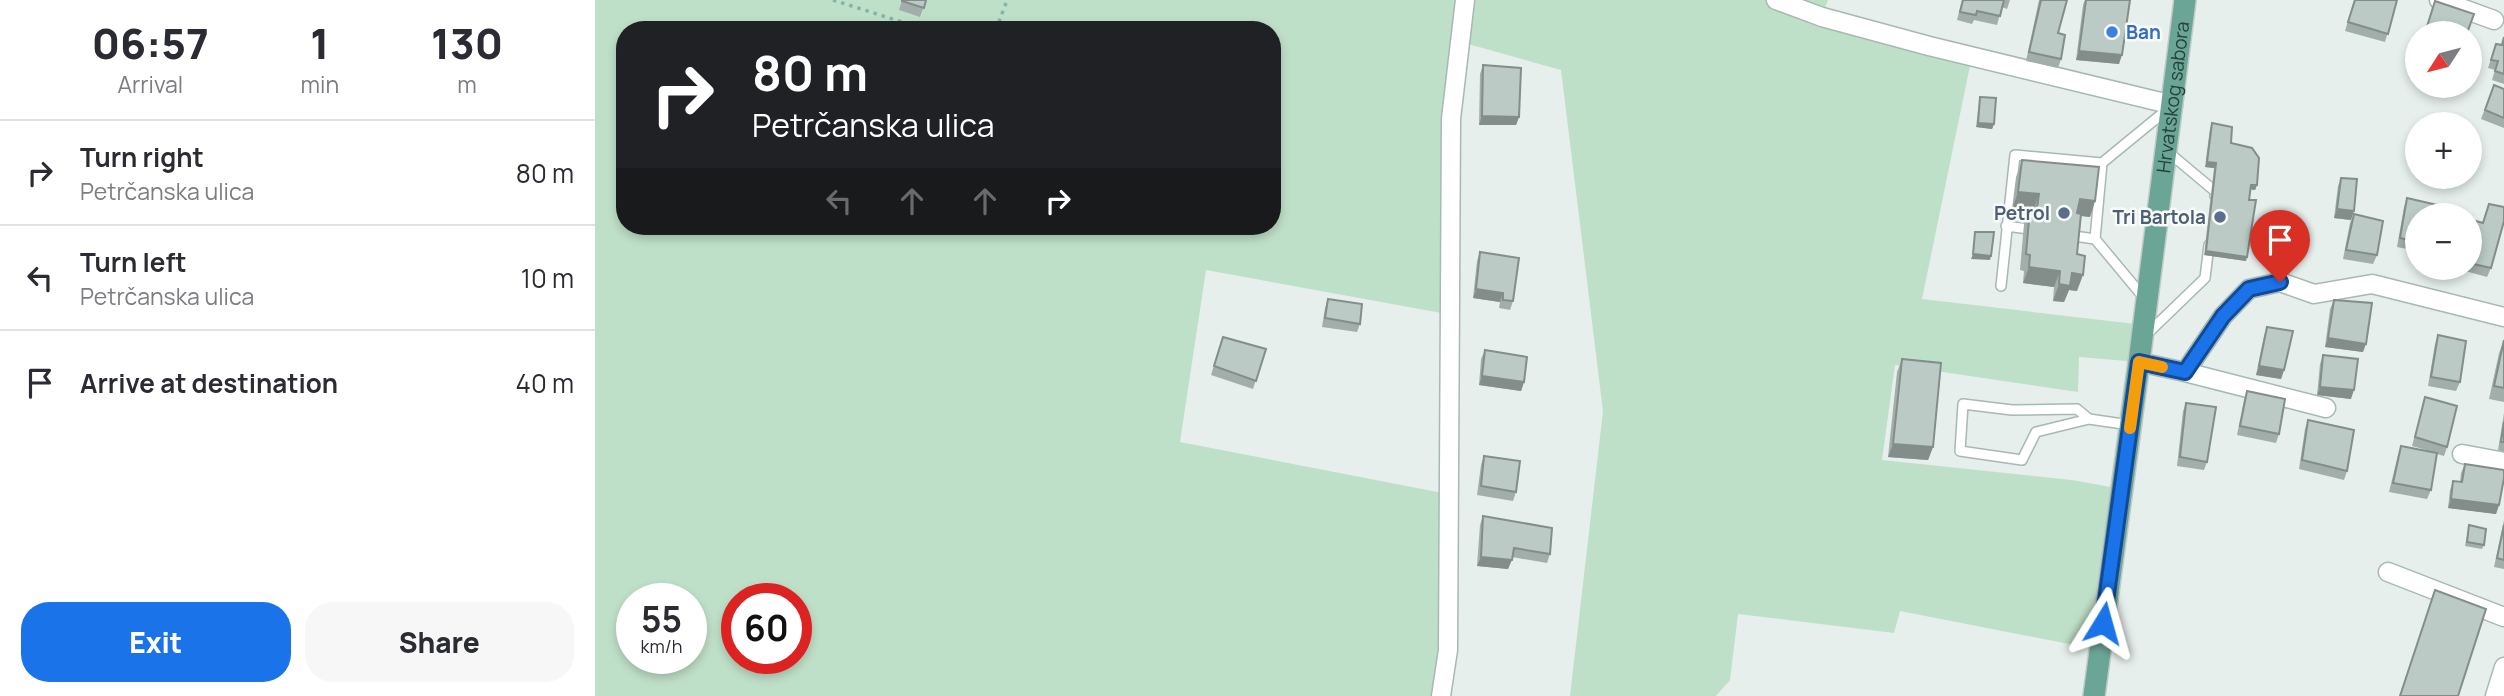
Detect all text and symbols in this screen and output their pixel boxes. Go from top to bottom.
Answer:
text: 06:57 [92,14,209,72]
text: 1 [310,14,329,72]
text: 130 [431,14,503,72]
place label: Ban [2126,19,2161,45]
street label: Hrvatskog sabora [2150,20,2195,175]
north arrow [2405,21,2481,98]
map controls [2405,21,2482,280]
marker: Ban [2104,24,2120,40]
text: 80 m [752,39,868,106]
icon: right [637,49,728,140]
text: Arrival [117,68,183,100]
text: min [301,68,339,100]
text: m [457,68,477,100]
text: Petrčanska ulica [752,103,995,147]
button: + [2405,112,2482,189]
text: Turn right [80,139,204,175]
icon: right [21,154,59,192]
text: 80 m [516,155,574,191]
text: Petrčanska ulica [80,175,254,207]
icon: left [820,182,858,220]
icon: ahead [893,182,931,220]
icon: ahead [966,182,1004,220]
icon: right [1039,182,1077,220]
place label: Petrol [1994,200,2050,226]
button: − [2405,203,2482,280]
place label: Tri Bartola [2112,204,2206,230]
marker: Petrol [2056,205,2072,221]
marker: Tri Bartola [2212,209,2228,225]
pin [2250,210,2310,282]
icon: arrive [2261,221,2299,259]
text: Turn left [80,244,187,280]
icon: left [21,259,59,297]
text: 10 m [521,260,574,296]
text: Petrčanska ulica [80,280,254,312]
icon: arrive [21,364,59,402]
text: Arrive at destination [80,365,338,401]
text: 40 m [516,365,574,401]
speed limit sign: 60 [721,583,812,674]
position arrow [2066,586,2140,660]
text: 55 [641,595,682,643]
button: Exit [21,602,291,682]
button: Share [305,602,574,682]
text: km/h [641,634,682,658]

